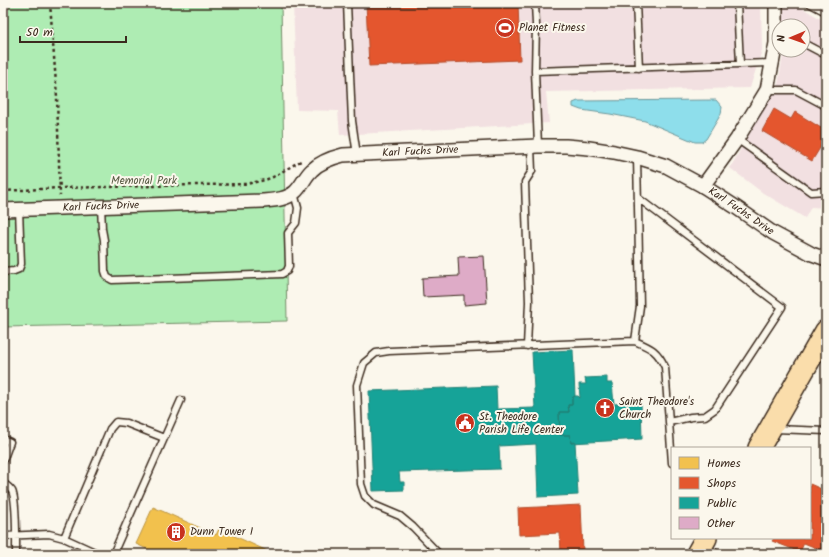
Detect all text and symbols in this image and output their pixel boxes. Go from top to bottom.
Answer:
sports icon: Planet Fitness [494,17,516,39]
scale bar [20,18,126,44]
north arrow [771,18,811,58]
place label: Planet Fitness [519,19,585,37]
text: 50 m [26,23,53,42]
text: N [773,34,791,42]
street label: Karl Fuchs Drive [382,141,459,162]
park label: Memorial Park [111,172,178,190]
street label: Karl Fuchs Drive [704,183,778,240]
street label: Karl Fuchs Drive [62,196,140,217]
place label: Saint Theodore's Church [619,393,695,424]
church icon: Saint Theodore's Church [594,397,616,419]
place label: St. Theodore Parish Life Center [479,408,565,439]
public building icon: St. Theodore Parish Life Center [454,412,476,434]
legend [671,447,811,539]
text: Homes [707,454,741,473]
text: Shops [707,474,736,493]
text: Public [707,494,737,513]
text: Other [707,514,736,533]
building icon: Dunn Tower I [165,521,187,543]
place label: Dunn Tower I [190,523,253,541]

